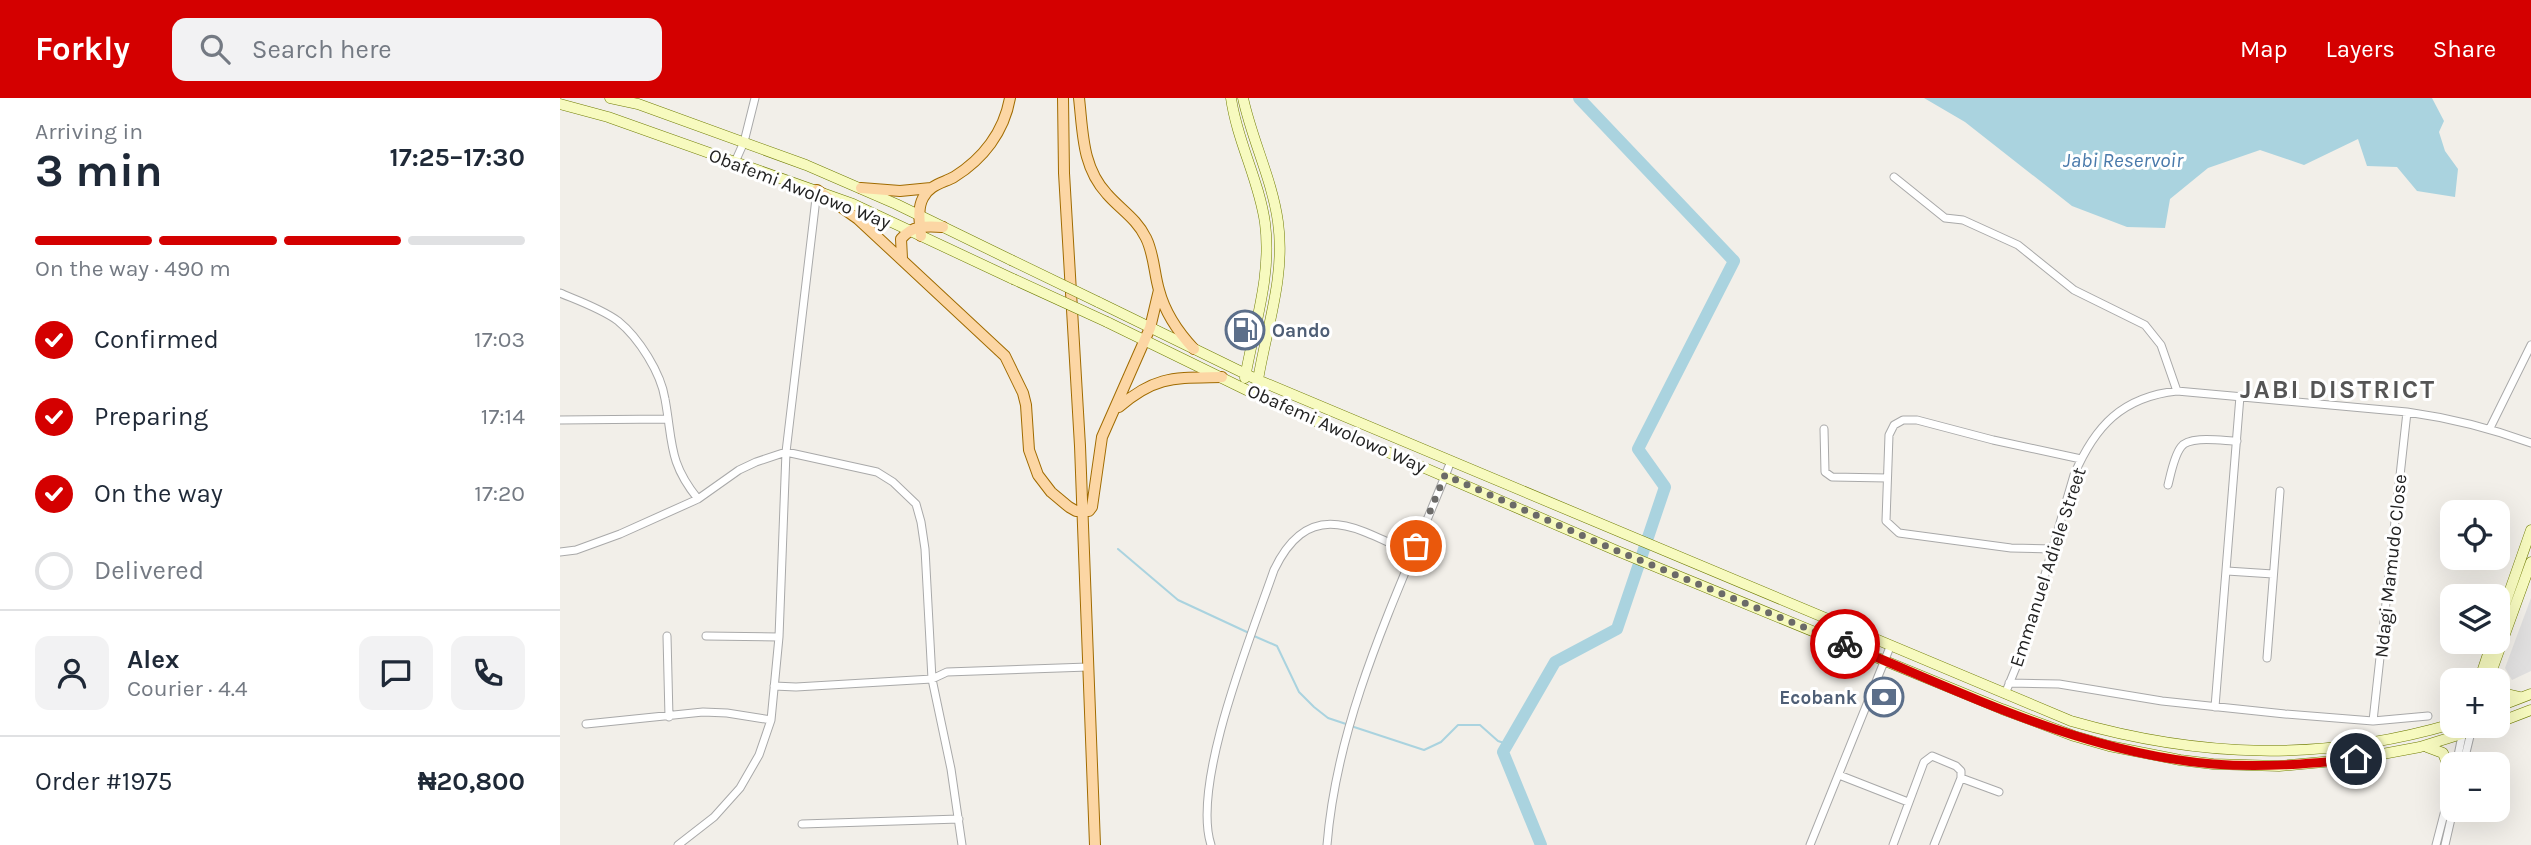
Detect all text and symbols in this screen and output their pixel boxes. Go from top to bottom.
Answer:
search box [172,18,662,81]
text: Forkly [35,30,130,68]
icon: search [196,30,234,68]
text: Search here [252,34,392,65]
text: Map [2240,35,2288,63]
text: Layers [2326,35,2395,63]
text: Share [2433,35,2496,63]
text: Arriving in [35,118,143,145]
text: 17:25–17:30 [389,142,525,173]
text: 3 min [35,144,163,198]
street label: Obafemi Awolowo Way [706,144,894,234]
water label: Jabi Reservoir [2063,148,2184,172]
text: On the way · 490 m [35,255,231,282]
fuel station icon: Oando [1224,309,1266,351]
place label: Oando [1272,320,1330,342]
icon: check [35,321,73,359]
text: Confirmed [94,324,219,355]
text: 17:03 [474,326,525,353]
district label: JABI DISTRICT [2240,374,2436,405]
street label: Obafemi Awolowo Way [1244,380,1429,478]
icon: check [35,398,73,436]
text: Preparing [94,401,208,432]
text: 17:14 [481,403,525,430]
street label: Emmanuel Adiele Street [2005,465,2091,670]
street label: Ndagi Mamudo Close [2370,473,2412,659]
icon: check [35,475,73,513]
text: On the way [94,478,223,509]
text: 17:20 [474,480,525,507]
map controls [2440,500,2510,822]
button: locate [2440,500,2510,570]
pin [1386,516,1446,576]
icon: bag [1397,527,1435,565]
text: Delivered [94,555,204,586]
button: layers [2440,584,2510,654]
courier [1810,609,1880,679]
icon: bike [1826,625,1864,663]
button: person [35,636,109,710]
button: chat [359,636,433,710]
button: phone [451,636,525,710]
text: Alex [127,644,179,675]
button: + [2440,668,2510,738]
text: Courier · 4.4 [127,675,248,702]
bank icon: Ecobank [1863,676,1905,718]
place label: Ecobank [1779,687,1857,709]
pin [2326,729,2386,789]
icon: home [2337,740,2375,778]
button: − [2440,752,2510,822]
text: Order #1975 [35,766,172,797]
text: ₦20,800 [418,766,525,797]

